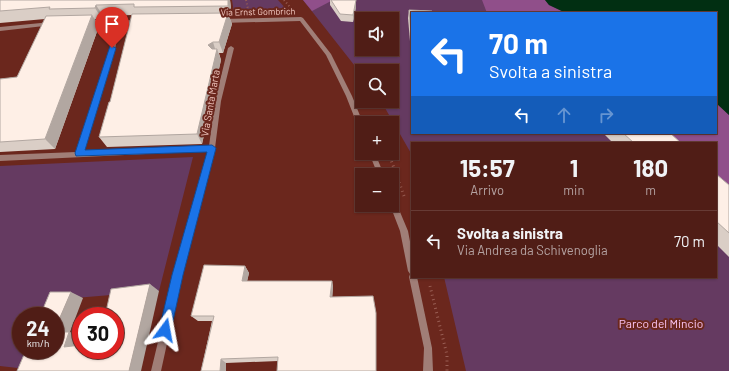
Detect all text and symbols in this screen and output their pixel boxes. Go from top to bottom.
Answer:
street label: Via Ernst Gombrich [220,5,296,18]
pin [95,7.0,129,48]
map controls [355,12,399,212]
button: sound [355,12,399,56]
icon: arrive [101,13,123,35]
text: 70 m [489,26,548,60]
icon: left [423,28,475,80]
text: Svolta a sinistra [489,60,612,82]
button: search [355,64,399,108]
street label: Via Santa Marta [198,69,222,137]
icon: left [511,104,533,126]
icon: ahead [553,104,575,126]
icon: right [595,104,617,126]
button: + [355,116,399,160]
text: 15:57 [460,153,515,182]
text: 1 [570,153,578,182]
text: 180 [633,153,668,182]
button: − [355,168,399,212]
text: Arrivo [470,182,504,198]
text: min [563,182,584,198]
text: m [645,182,656,198]
text: Svolta a sinistra [457,224,563,242]
icon: left [423,230,445,252]
text: 70 m [674,232,705,250]
text: Via Andrea da Schivenoglia [457,242,608,258]
speed limit sign: 30 [72,307,124,359]
position arrow [144,309,186,351]
text: 24 [26,316,50,340]
park label: Parco del Mincio [619,316,703,330]
text: km/h [27,337,49,349]

